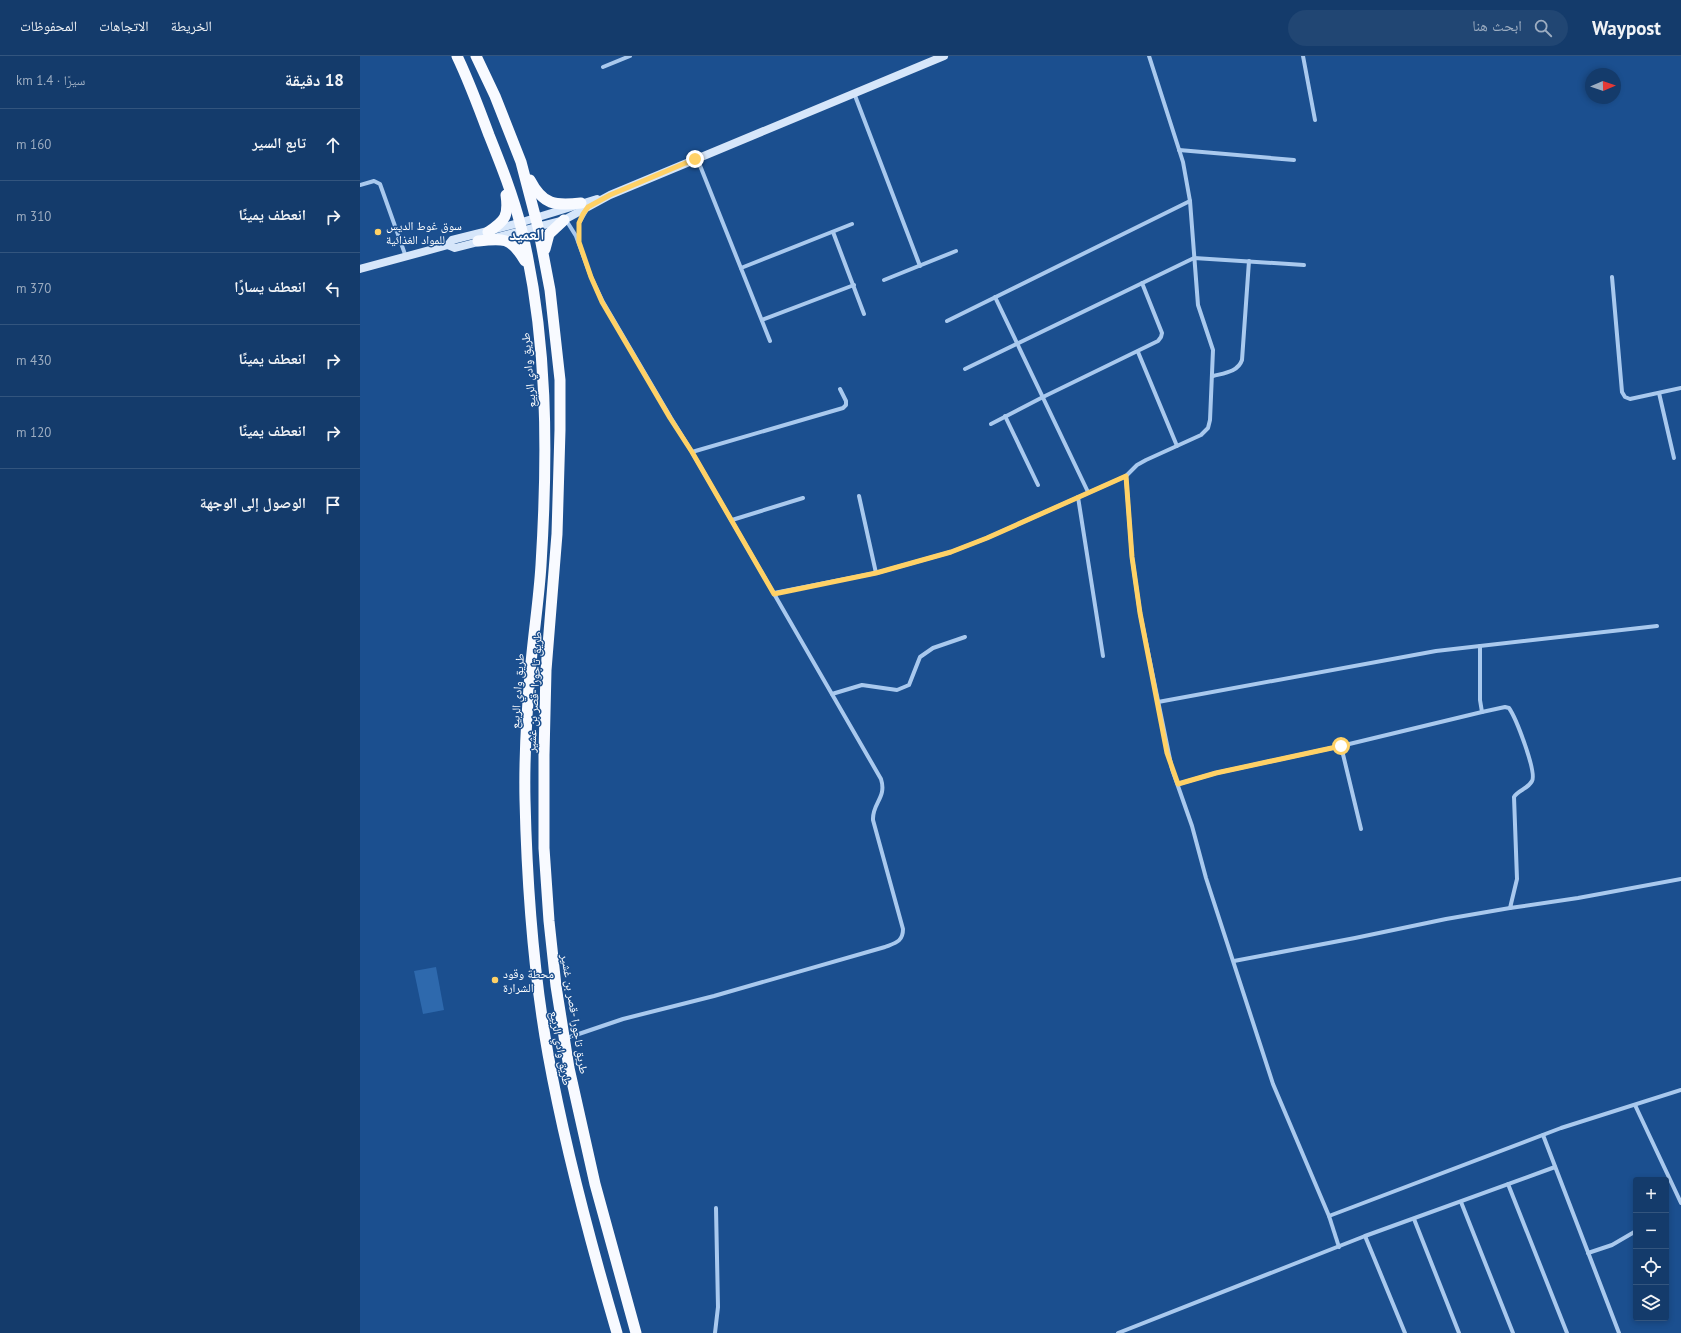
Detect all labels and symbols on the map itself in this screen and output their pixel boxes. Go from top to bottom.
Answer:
north arrow [1585,68,1621,104]
route end [686,150,704,168]
place label: سوق غوط الديس للمواد الغذائية [386,218,462,247]
district label: العميد [509,224,545,244]
marker: سوق غوط الديس للمواد الغذائية [373,227,383,237]
street label: طريق وادي الربيع [517,331,542,408]
street label: طريق تاجورا -قصر بن غشير [523,631,545,754]
street label: طريق وادي الربيع [507,653,530,729]
route start [1332,737,1350,755]
street label: طريق تاجورا -قصر بن غشير [558,952,592,1075]
place label: محطة وقود الشرارة [503,966,554,995]
marker: محطة وقود الشرارة [490,975,500,985]
street label: طريق وادي الربيع [544,1010,575,1087]

